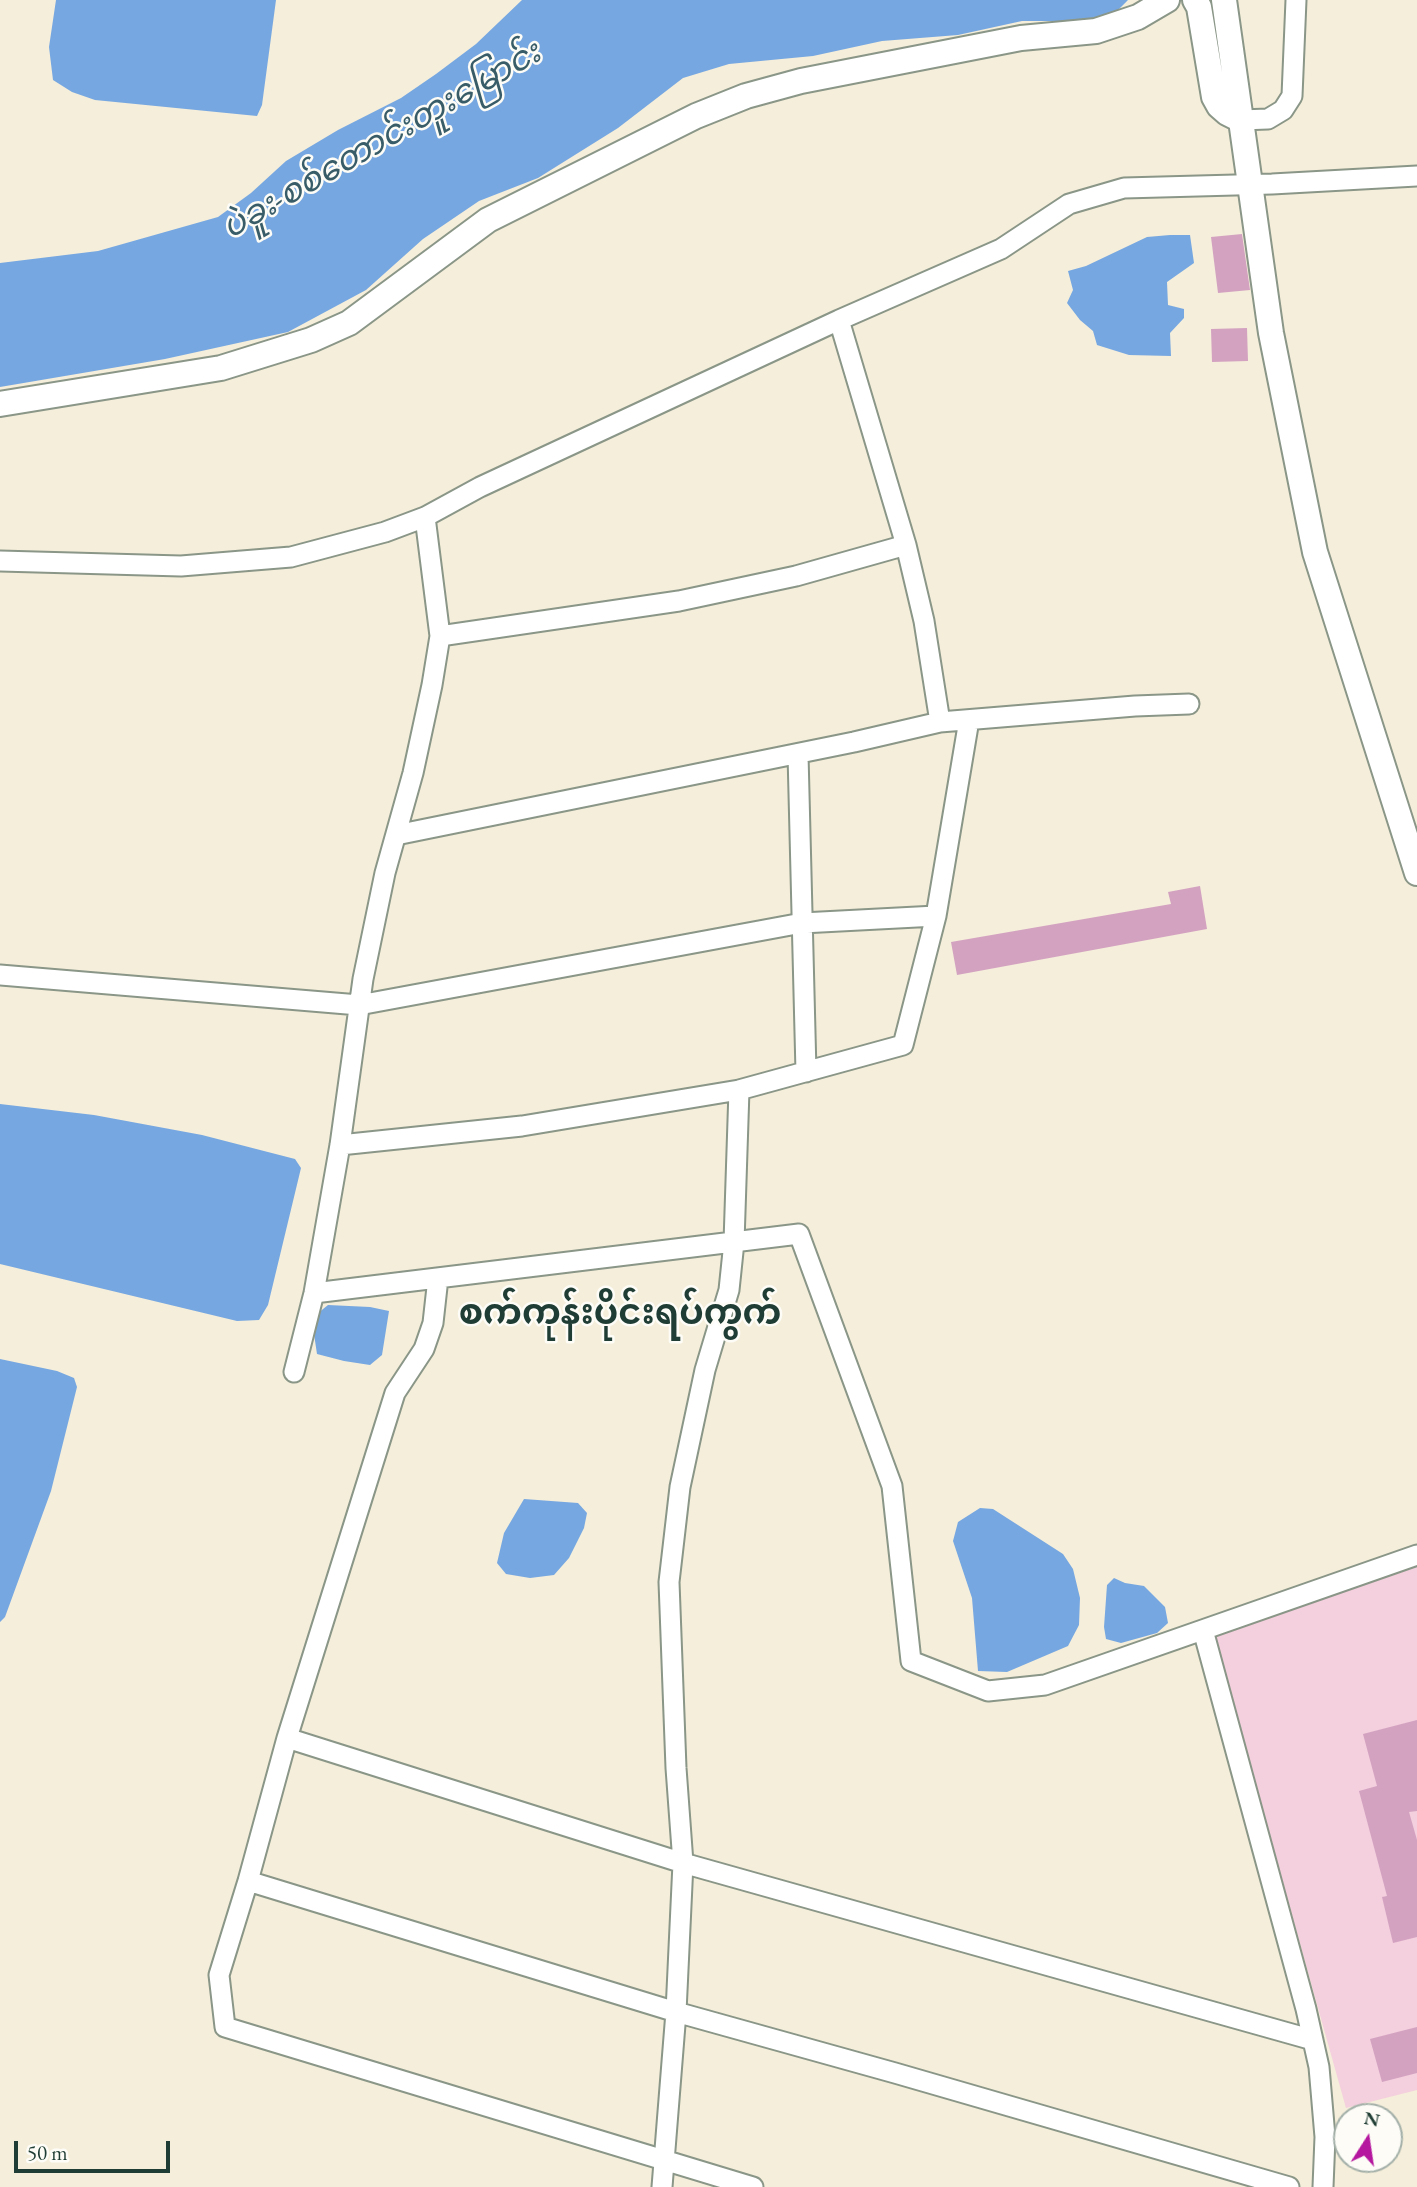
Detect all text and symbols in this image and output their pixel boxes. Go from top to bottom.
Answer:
water label: ပဲခူး-စစ်တောင်းတူးမြောင်း [216,34,548,248]
district label: စက်ကုန်းပိုင်းရပ်ကွက် [459,1293,781,1335]
north arrow [1333,2103,1403,2173]
text: N [1362,2105,1382,2133]
scale bar [18,2128,173,2172]
text: 50 m [27,2139,68,2166]

